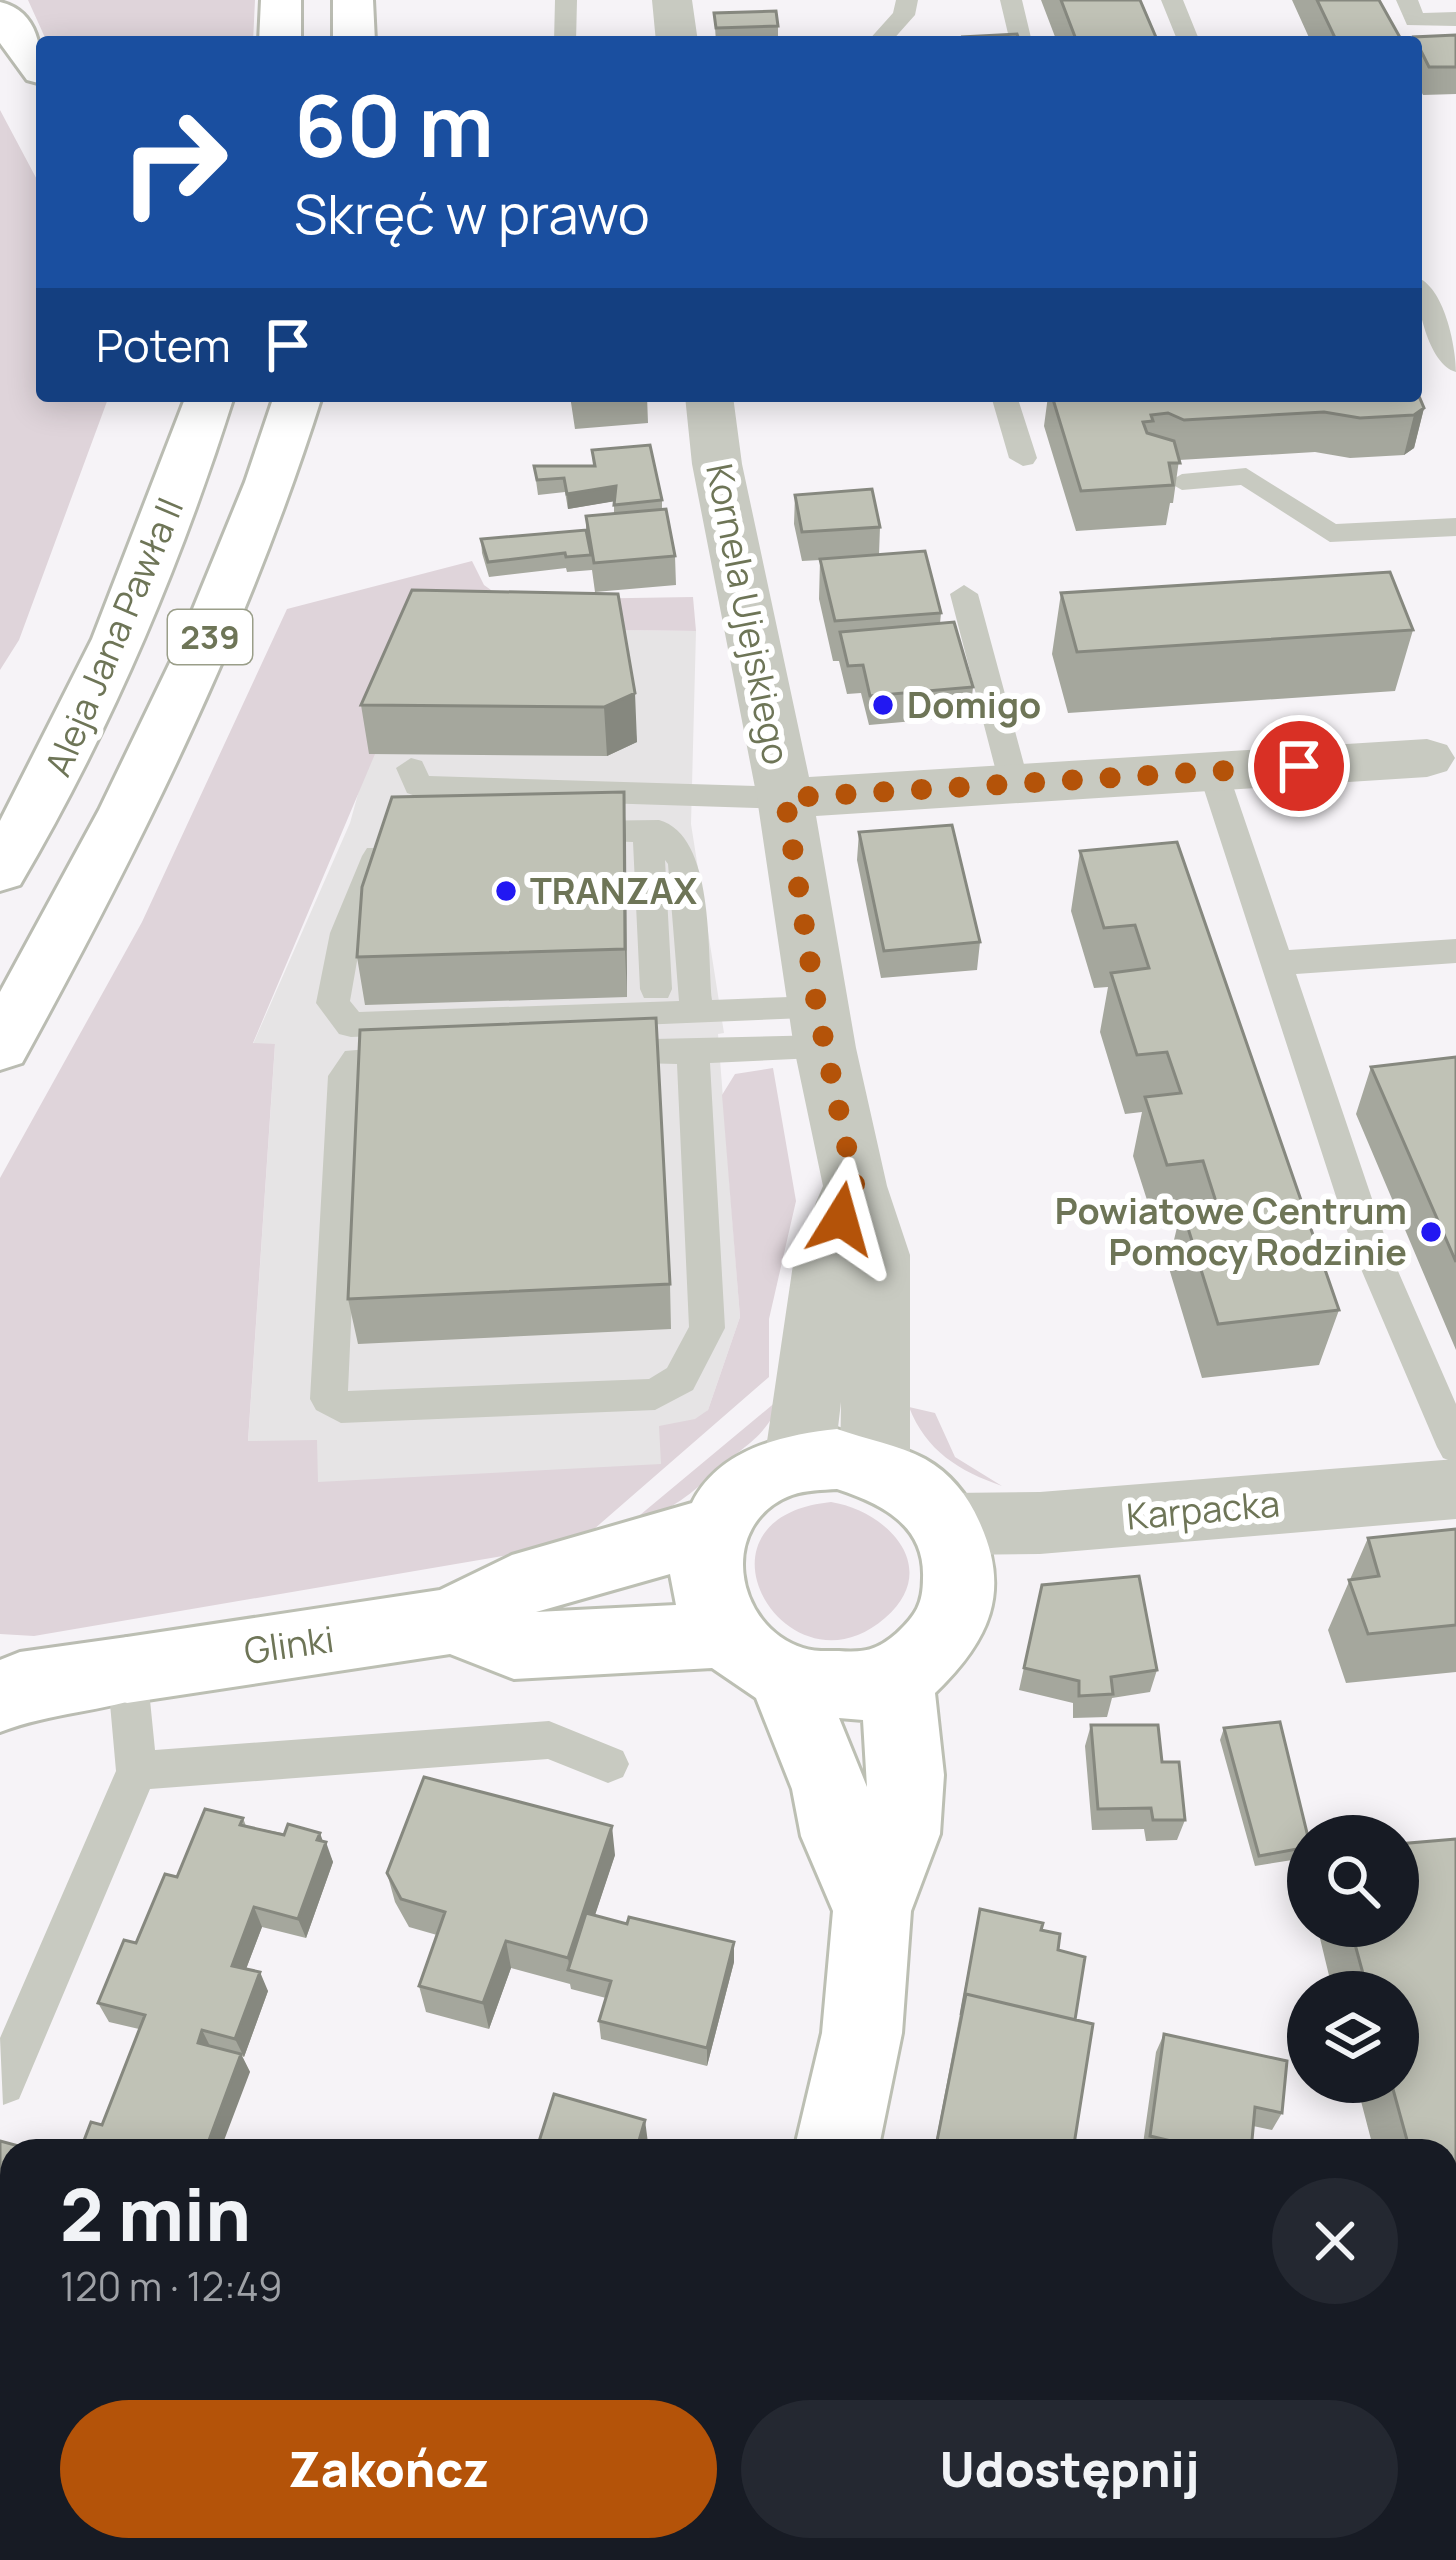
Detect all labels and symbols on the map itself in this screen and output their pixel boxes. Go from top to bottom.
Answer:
street label: Kornela Ujejskiego [695,459,802,768]
street label: Aleja Jana Pawła II [33,490,194,783]
road number: 239 [168,610,252,664]
place label: Domigo [907,680,1041,729]
marker: Domigo [870,692,896,718]
pin [1248,715,1350,817]
place label: TRANZAX [530,866,698,915]
marker: TRANZAX [493,878,519,904]
position arrow [778,1156,904,1282]
place label: Powiatowe Centrum Pomocy Rodzinie [1055,1186,1407,1276]
marker: Powiatowe Centrum Pomocy Rodzinie [1418,1219,1444,1245]
street label: Karpacka [1124,1478,1282,1541]
street label: Glinki [241,1614,337,1675]

